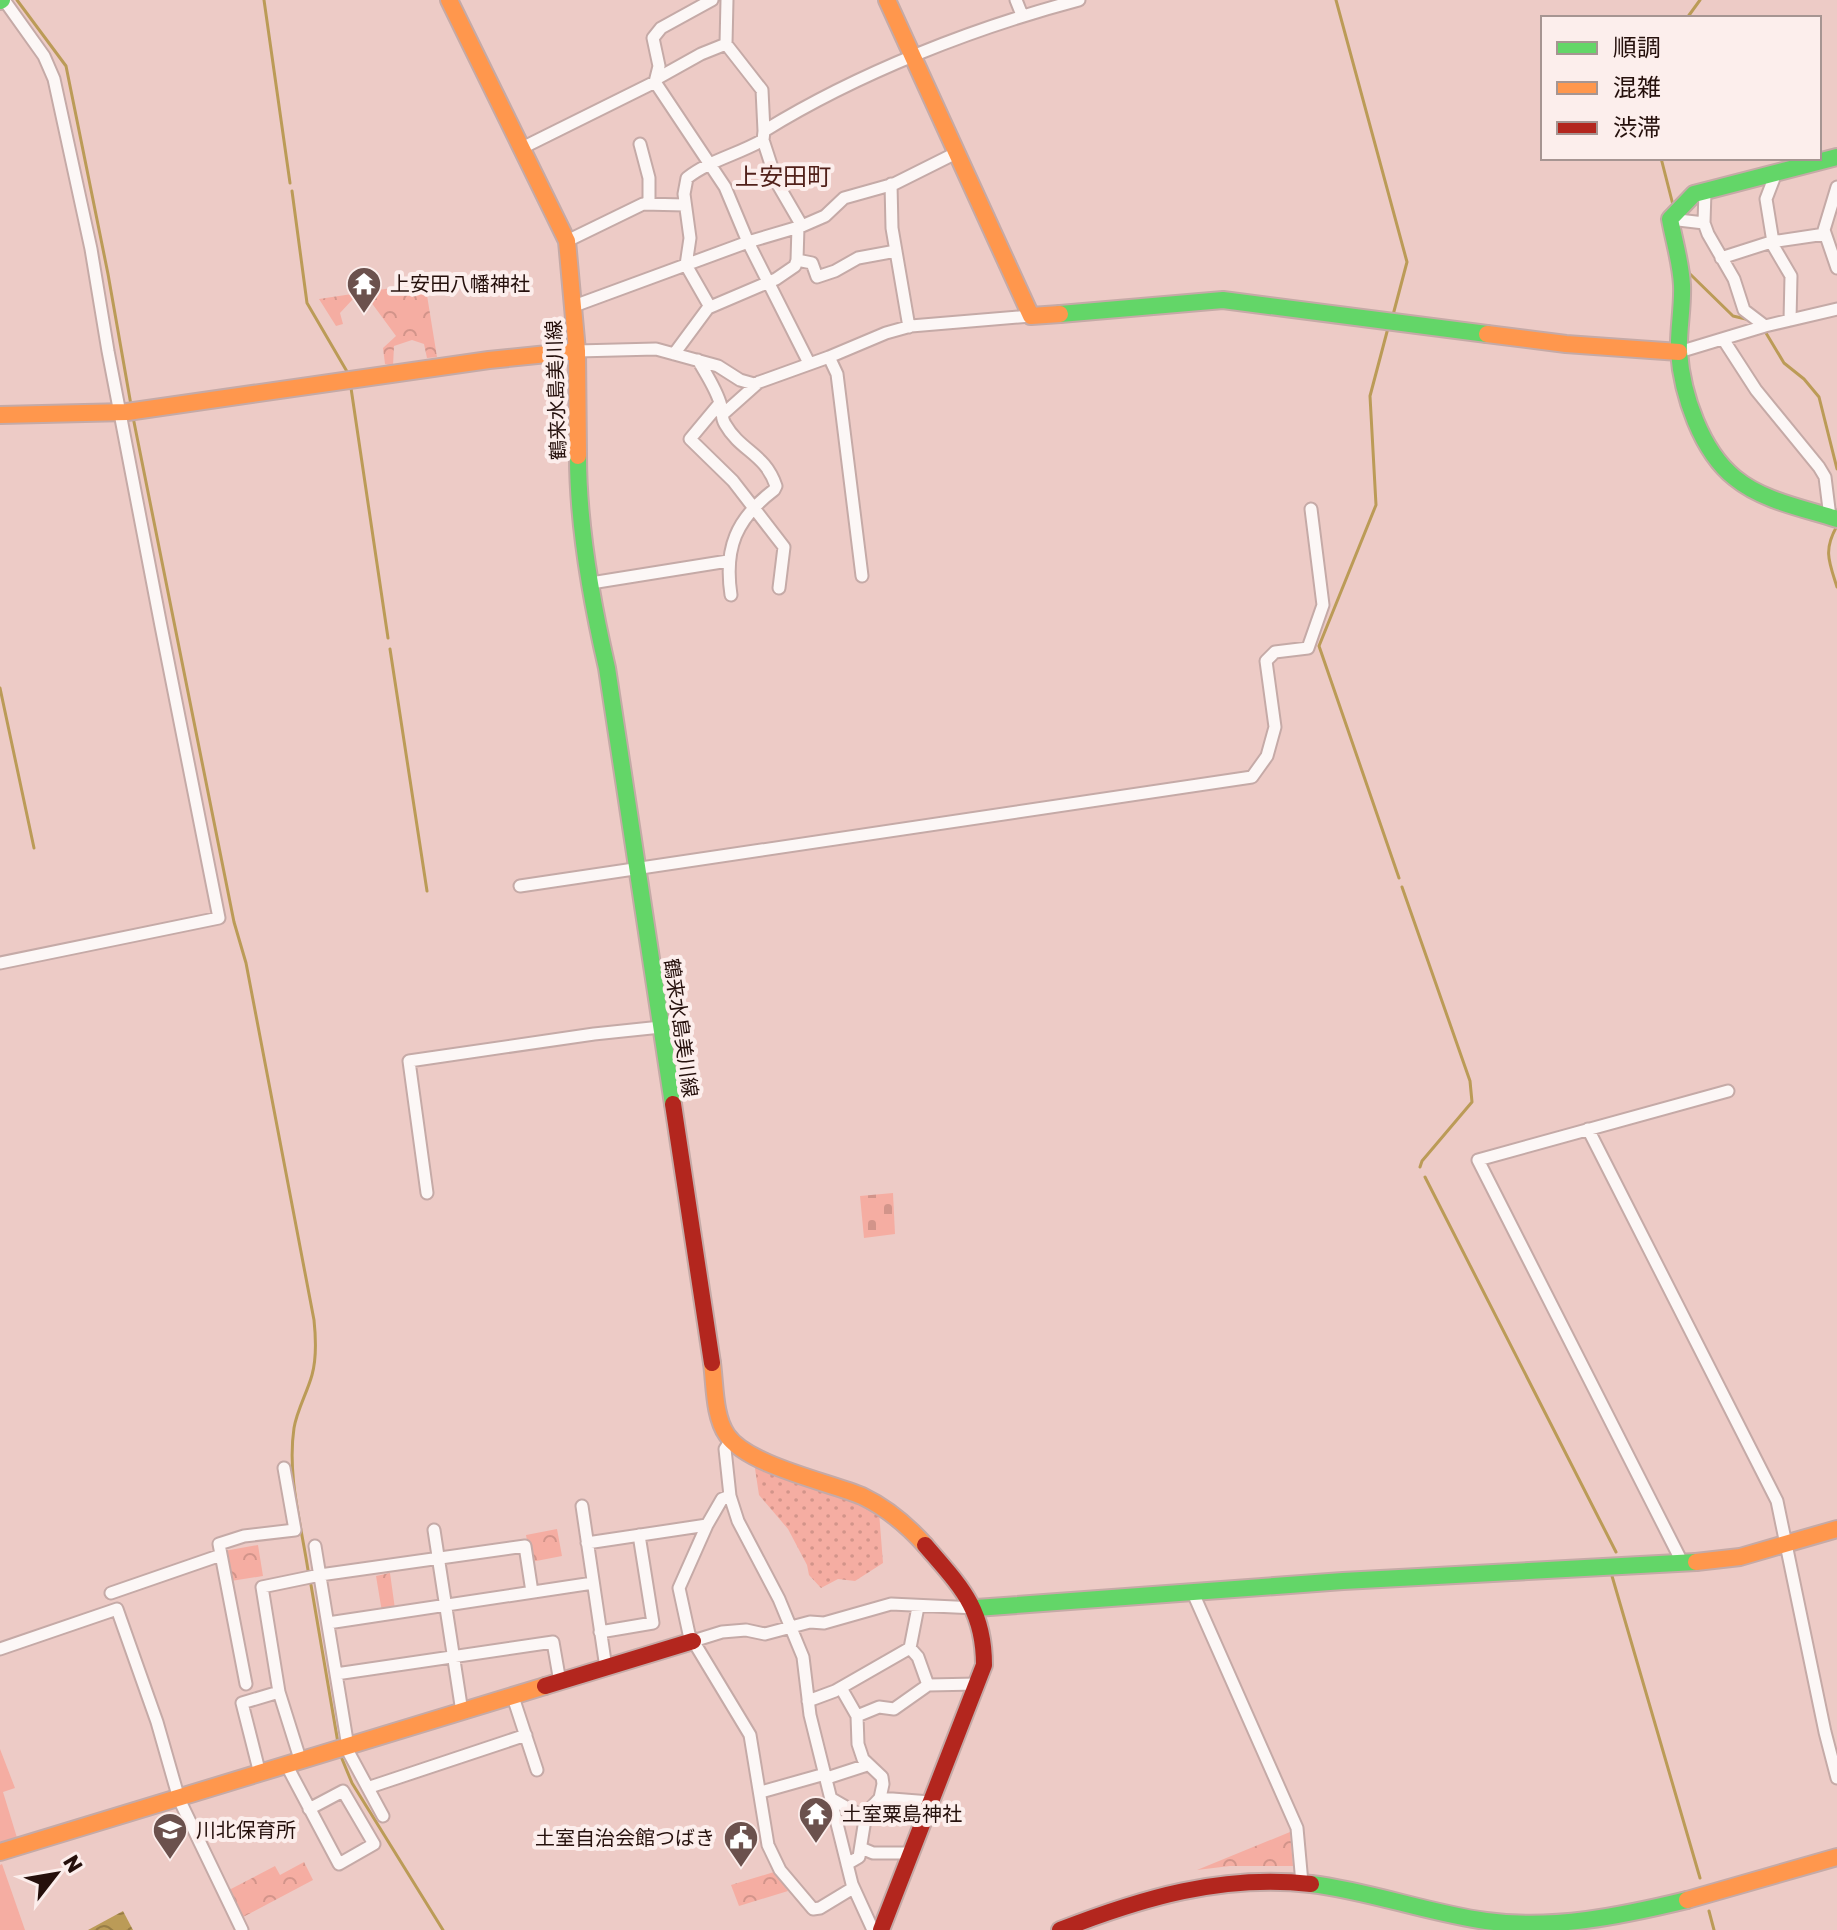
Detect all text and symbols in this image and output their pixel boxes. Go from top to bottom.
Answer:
legend [1541,16,1821,160]
text: 順調 [1613,34,1661,62]
text: 混雑 [1613,74,1661,102]
text: 渋滞 [1613,114,1661,142]
district label: 上安田町 [735,163,831,191]
temple icon: 上安田八幡神社 [345,265,383,315]
place label: 上安田八幡神社 [390,272,530,296]
street label: 鶴来水島美川線 [542,320,570,460]
street label: 鶴来水島美川線 [659,957,703,1099]
temple icon: 土室粟島神社 [797,1795,835,1845]
place label: 土室粟島神社 [842,1802,962,1826]
school or university icon: 川北保育所 [151,1811,189,1861]
place label: 川北保育所 [196,1818,296,1842]
public building icon: 土室自治会館つばき [722,1819,760,1869]
place label: 土室自治会館つばき [535,1826,715,1850]
north arrow [16,1834,96,1914]
text: N [57,1850,88,1878]

